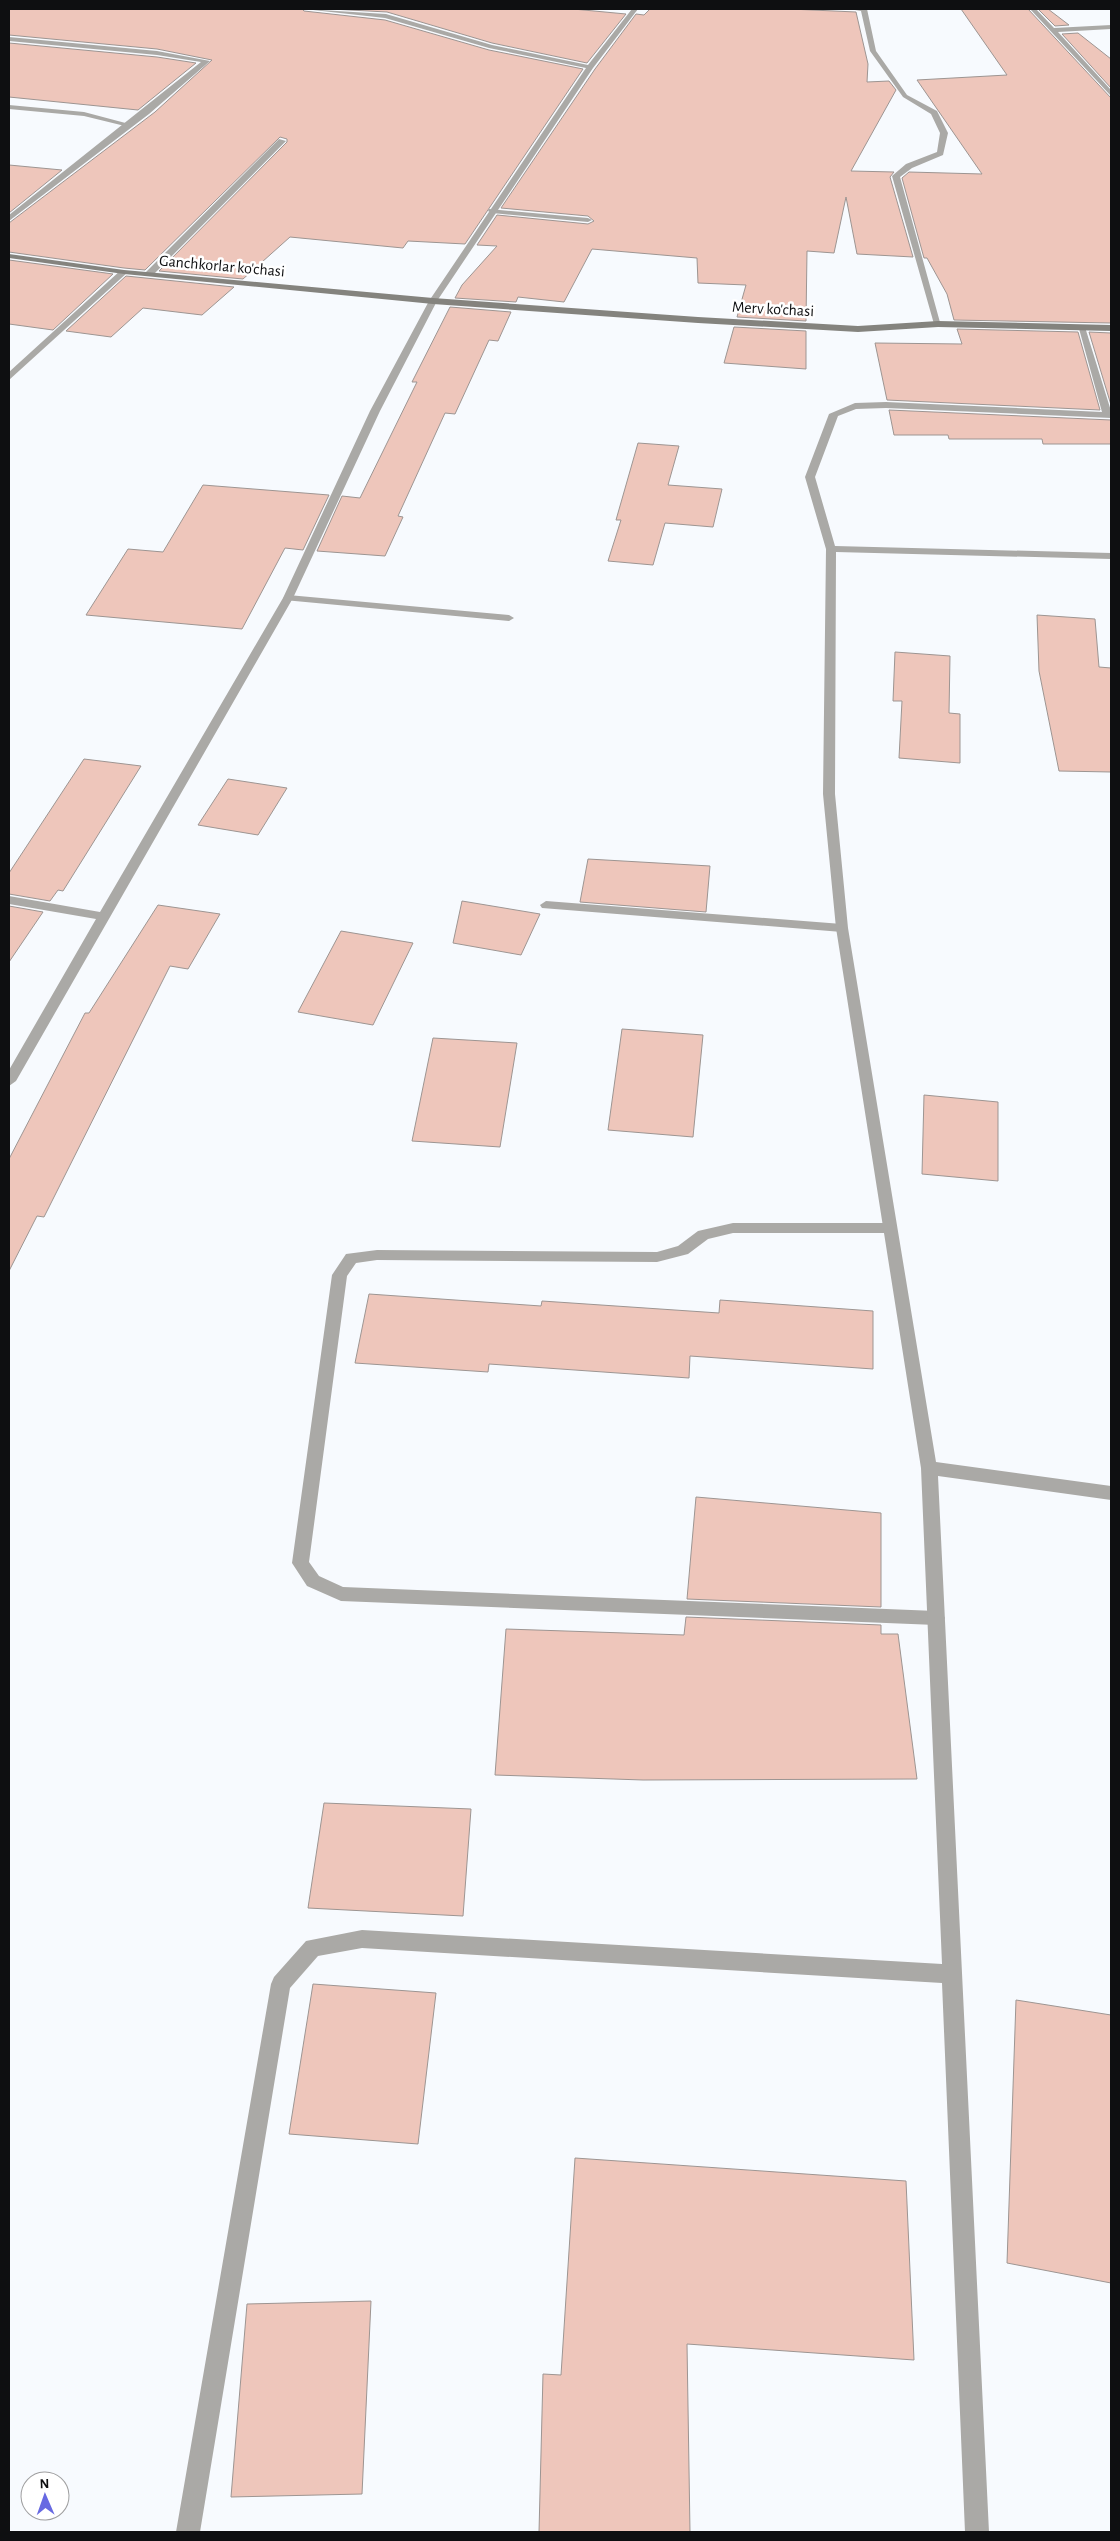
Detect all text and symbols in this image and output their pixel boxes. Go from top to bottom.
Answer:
street label: Ganchkorlar ko'chasi [158,253,286,279]
street label: Merv ko'chasi [732,299,814,319]
north arrow [20,2471,70,2521]
text: N [39,2477,50,2491]

